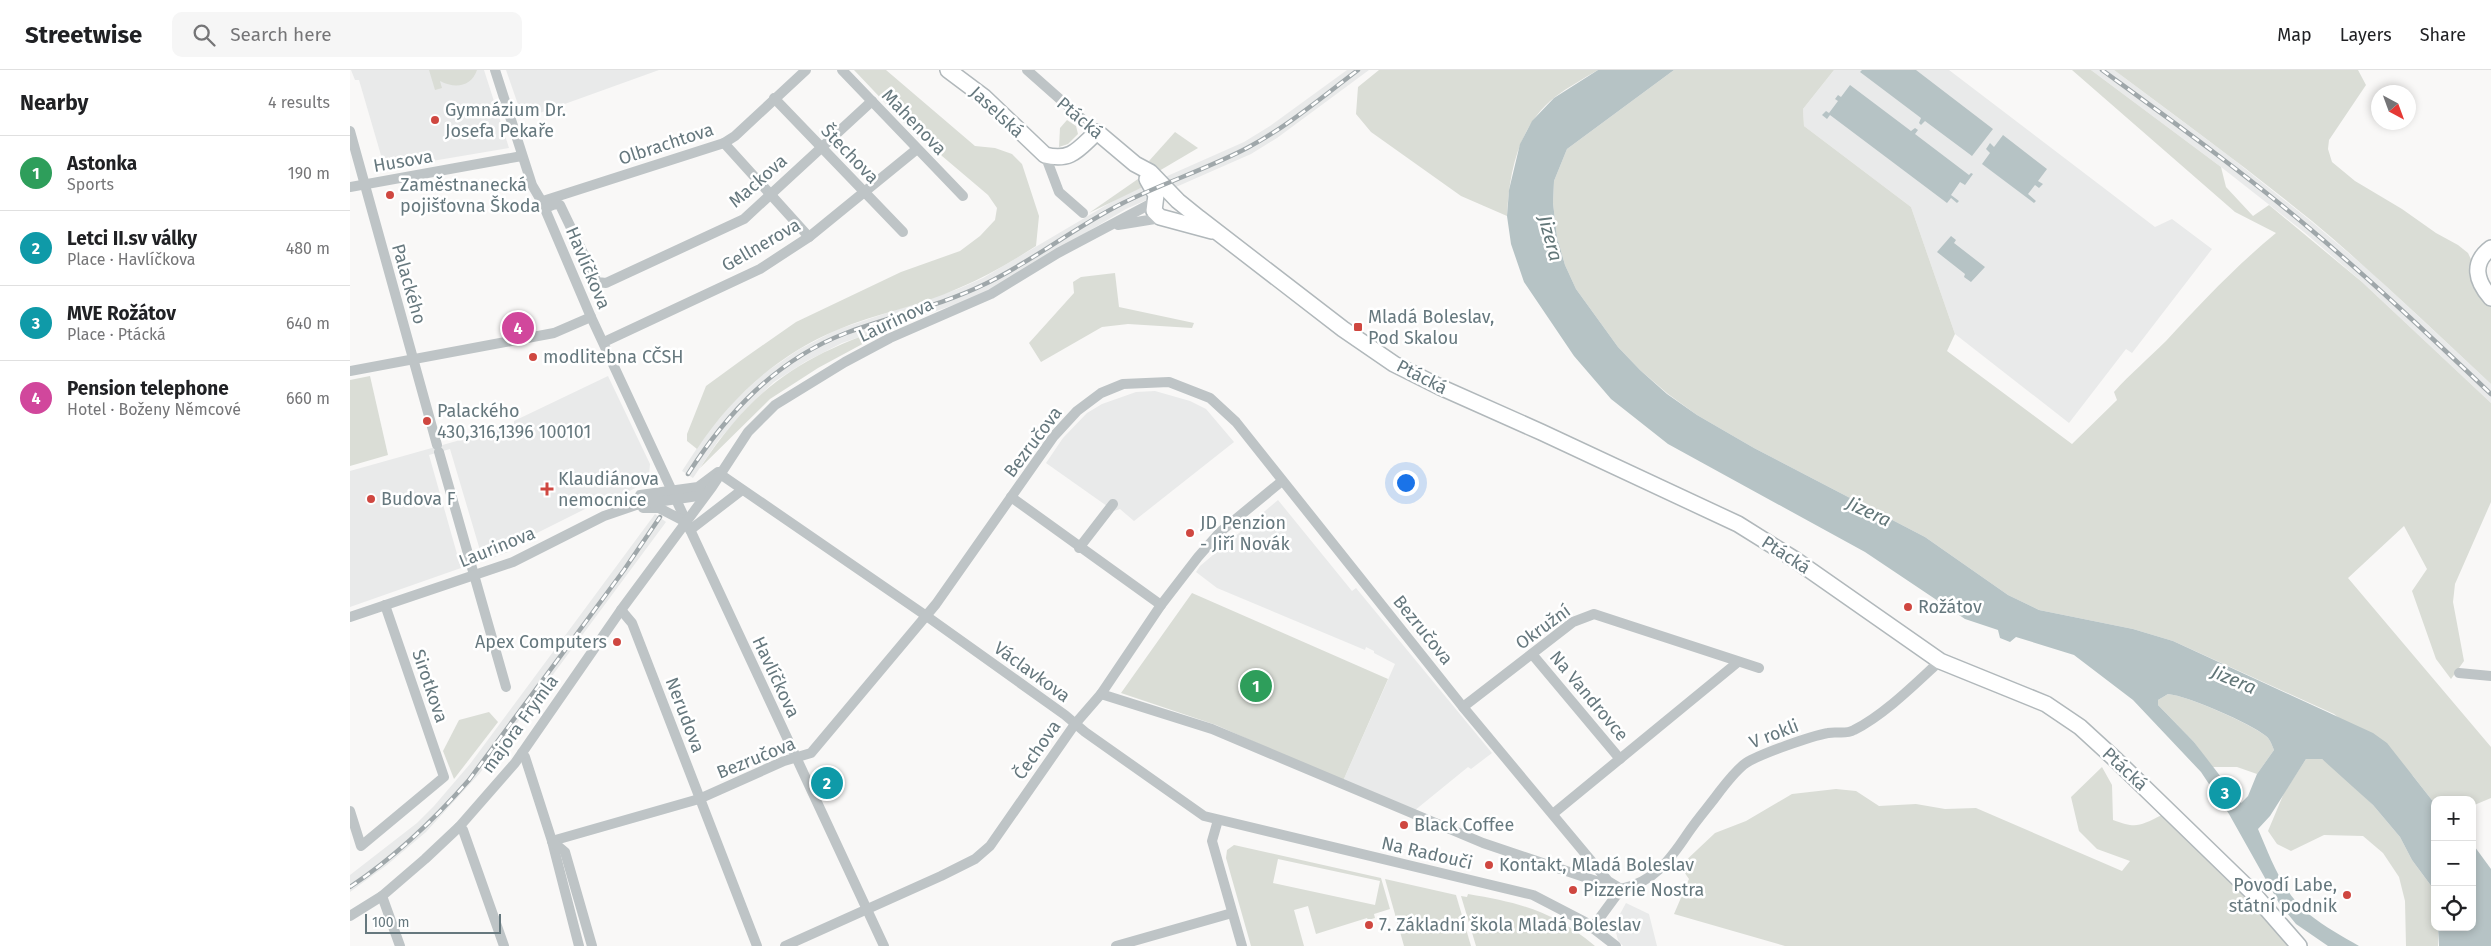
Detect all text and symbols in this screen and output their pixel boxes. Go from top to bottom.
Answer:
search box [172,12,522,57]
text: Streetwise [25,21,142,49]
icon: search [190,21,218,49]
text: Search here [230,23,332,46]
text: Map [2277,24,2312,46]
text: Layers [2340,24,2392,46]
text: Share [2420,24,2466,46]
street label: Jaselská [965,82,1029,142]
street label: Mahenova [877,84,951,160]
north arrow [2371,85,2416,130]
text: Nearby [20,90,88,116]
street label: Ptácká [1052,92,1108,144]
text: 4 results [268,93,330,112]
place label: Gymnázium Dr. Josefa Pekaře [445,99,566,142]
marker: Gymnázium Dr. Josefa Pekaře [429,114,441,126]
street label: Olbrachtova [616,118,716,170]
street label: Štechova [816,120,884,188]
street label: Husova [372,145,434,177]
street label: Mackova [724,150,792,212]
text: Astonka [67,152,137,175]
text: 1 [32,164,40,183]
text: 190 m [288,164,330,183]
place label: Zaměstnanecká pojišťovna Škoda [400,174,540,217]
text: Sports [67,175,114,194]
marker: Zaměstnanecká pojišťovna Škoda [384,189,396,201]
water label: Jizera [1533,212,1568,264]
street label: Gellnerova [718,214,804,276]
street label: Havlíčkova [561,223,615,313]
text: Letci II.sv války [67,227,197,250]
text: 2 [32,239,40,258]
text: 480 m [286,239,330,258]
street label: Palackého [387,241,431,327]
text: Place · Havlíčkova [67,250,196,269]
street label: Laurinova [855,293,937,347]
text: MVE Rožátov [67,302,176,325]
place label: Mladá Boleslav, Pod Skalou [1368,306,1494,349]
pin: 4 [502,309,534,347]
text: 3 [32,314,40,333]
text: 640 m [286,314,330,333]
marker: Mladá Boleslav, Pod Skalou [1352,321,1364,333]
text: Place · Ptácká [67,325,166,344]
place label: modlitebna CČSH [543,346,684,368]
marker: modlitebna CČSH [527,351,539,363]
street label: Ptácká [1393,355,1451,399]
text: Pension telephone [67,377,229,400]
text: 4 [31,389,41,408]
text: 660 m [286,389,330,408]
text: Hotel · Boženy Němcové [67,400,241,419]
place label: Palackého 430,316,1396 100101 [437,400,591,443]
street label: Bezručova [999,402,1067,482]
marker: Palackého 430,316,1396 100101 [421,415,433,427]
place label: Klaudiánova nemocnice [558,468,659,511]
your location [1393,470,1419,496]
marker: Klaudiánova nemocnice [540,482,554,496]
place label: Budova F [381,488,456,510]
water label: Jizera [1842,491,1895,532]
marker: Budova F [365,493,377,505]
place label: JD Penzion - Jiří Novák [1200,512,1290,555]
street label: Laurinova [456,522,538,572]
marker: JD Penzion - Jiří Novák [1184,527,1196,539]
street label: Ptácká [1757,531,1815,579]
street label: Bezručova [1388,591,1458,669]
place label: Rožátov [1918,596,1982,618]
street label: Okružní [1511,600,1575,654]
marker: Rožátov [1902,601,1914,613]
place label: Apex Computers [475,631,607,653]
street label: Havlíčkova [748,633,804,721]
marker: Apex Computers [611,636,623,648]
street label: Václavkova [989,637,1075,707]
street label: Sirotkova [407,646,453,726]
street label: Na Vandrovce [1545,646,1633,746]
water label: Jizera [2207,659,2260,699]
pin: 1 [1240,667,1272,705]
street label: majora Frymla [477,671,563,777]
street label: Nerudova [661,674,709,756]
street label: V rokli [1746,715,1802,753]
street label: Čechova [1009,716,1065,784]
street label: Bezručova [713,732,799,784]
street label: Ptácká [2098,743,2152,795]
pin: 2 [811,764,843,802]
pin: 3 [2209,774,2241,812]
map controls [2431,796,2476,931]
button: + [2431,796,2476,841]
place label: Black Coffee [1414,814,1514,836]
marker: Black Coffee [1398,819,1410,831]
street label: Na Radouči [1379,832,1475,874]
button: − [2431,841,2476,886]
place label: Kontakt, Mladá Boleslav [1499,854,1694,876]
marker: Kontakt, Mladá Boleslav [1483,859,1495,871]
place label: Povodí Labe, státní podnik [2229,874,2338,917]
place label: Pizzerie Nostra [1583,879,1704,901]
marker: Pizzerie Nostra [1567,884,1579,896]
button: locate [2431,886,2476,931]
marker: Povodí Labe, státní podnik [2341,889,2353,901]
scale bar [365,911,501,934]
text: 100 m [372,914,409,931]
place label: 7. Základní škola Mladá Boleslav [1379,914,1641,936]
marker: 7. Základní škola Mladá Boleslav [1363,919,1375,931]

